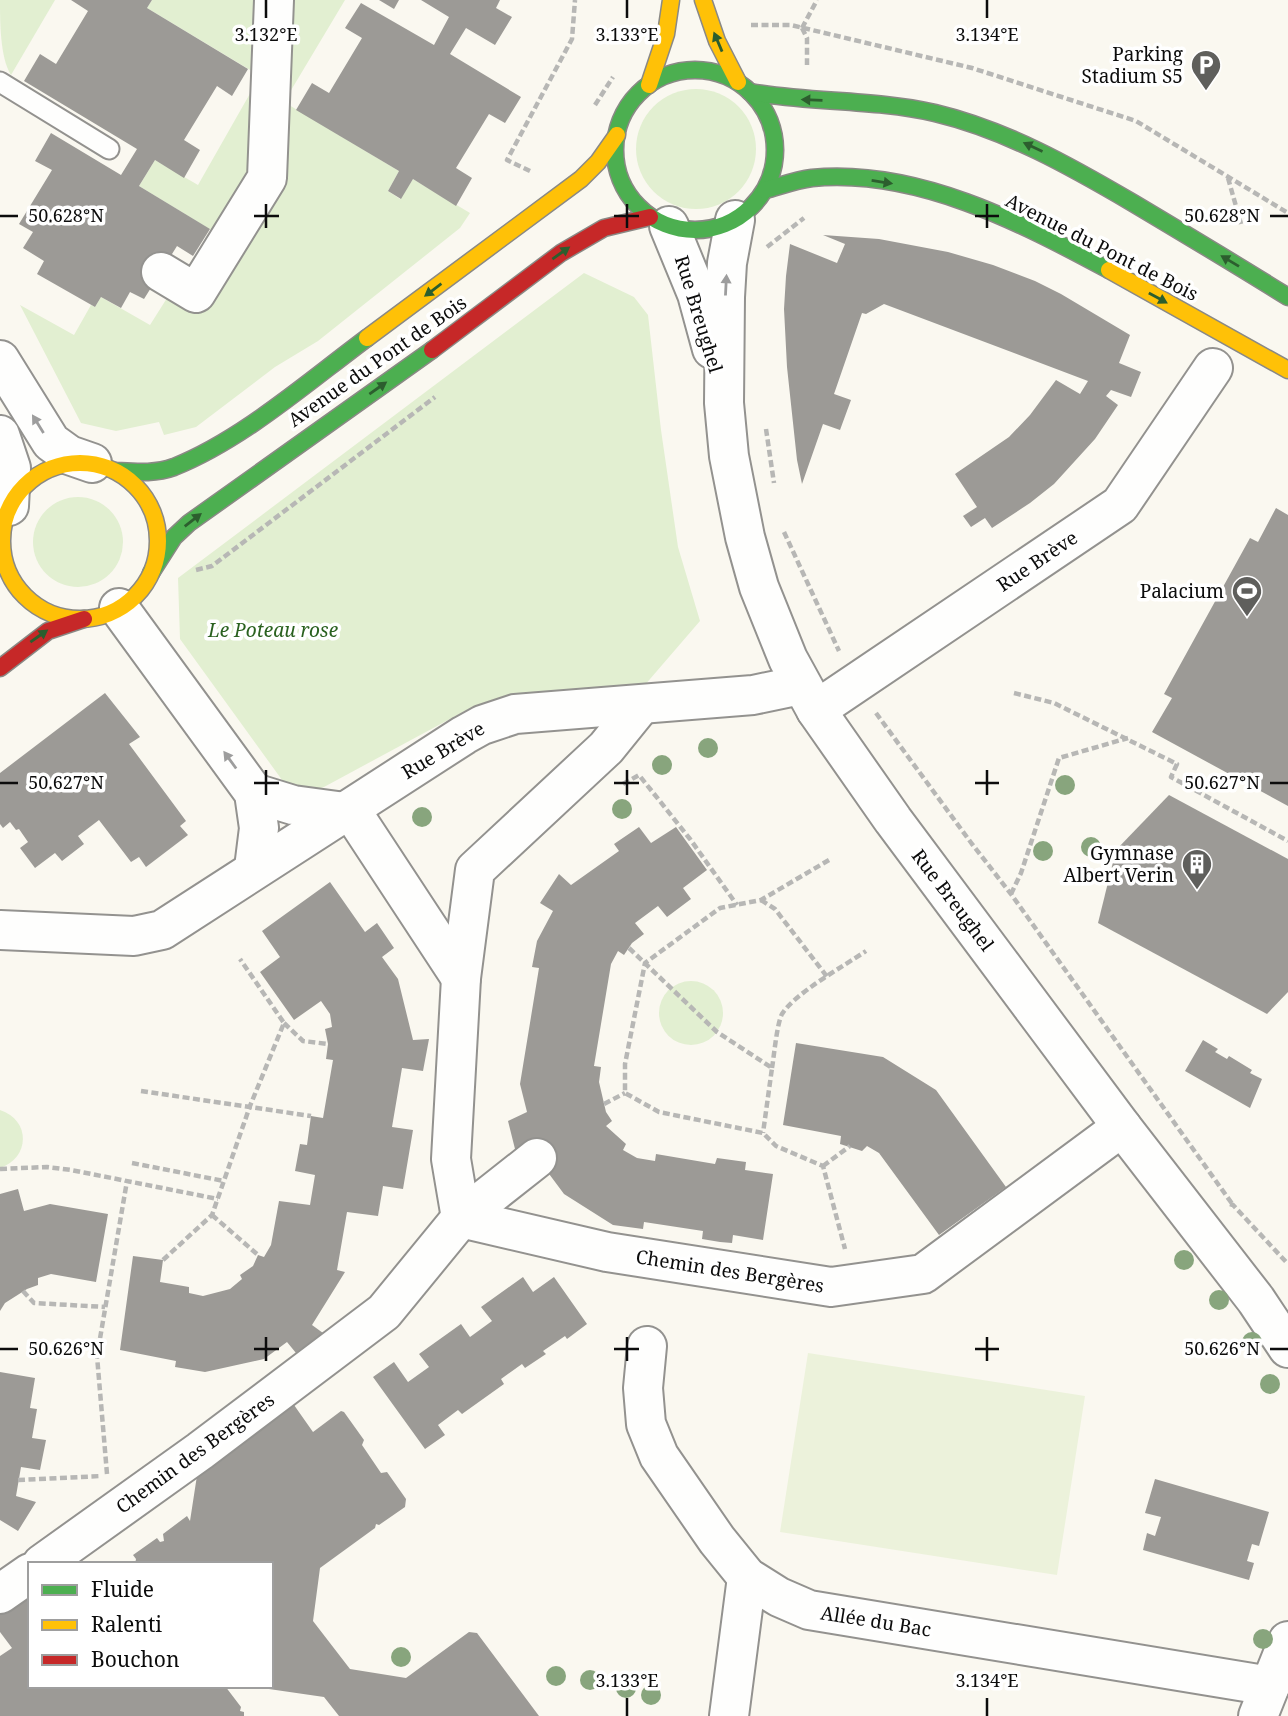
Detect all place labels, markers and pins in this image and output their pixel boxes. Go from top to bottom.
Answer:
place label: Parking Stadium S5 [1082,41,1183,89]
parking icon: Parking Stadium S5 [1189,48,1223,92]
sports icon: Palacium [1230,574,1264,618]
place label: Palacium [1140,578,1224,604]
place label: Gymnase Albert Verin [1063,840,1174,888]
building icon: Gymnase Albert Verin [1180,847,1214,891]

